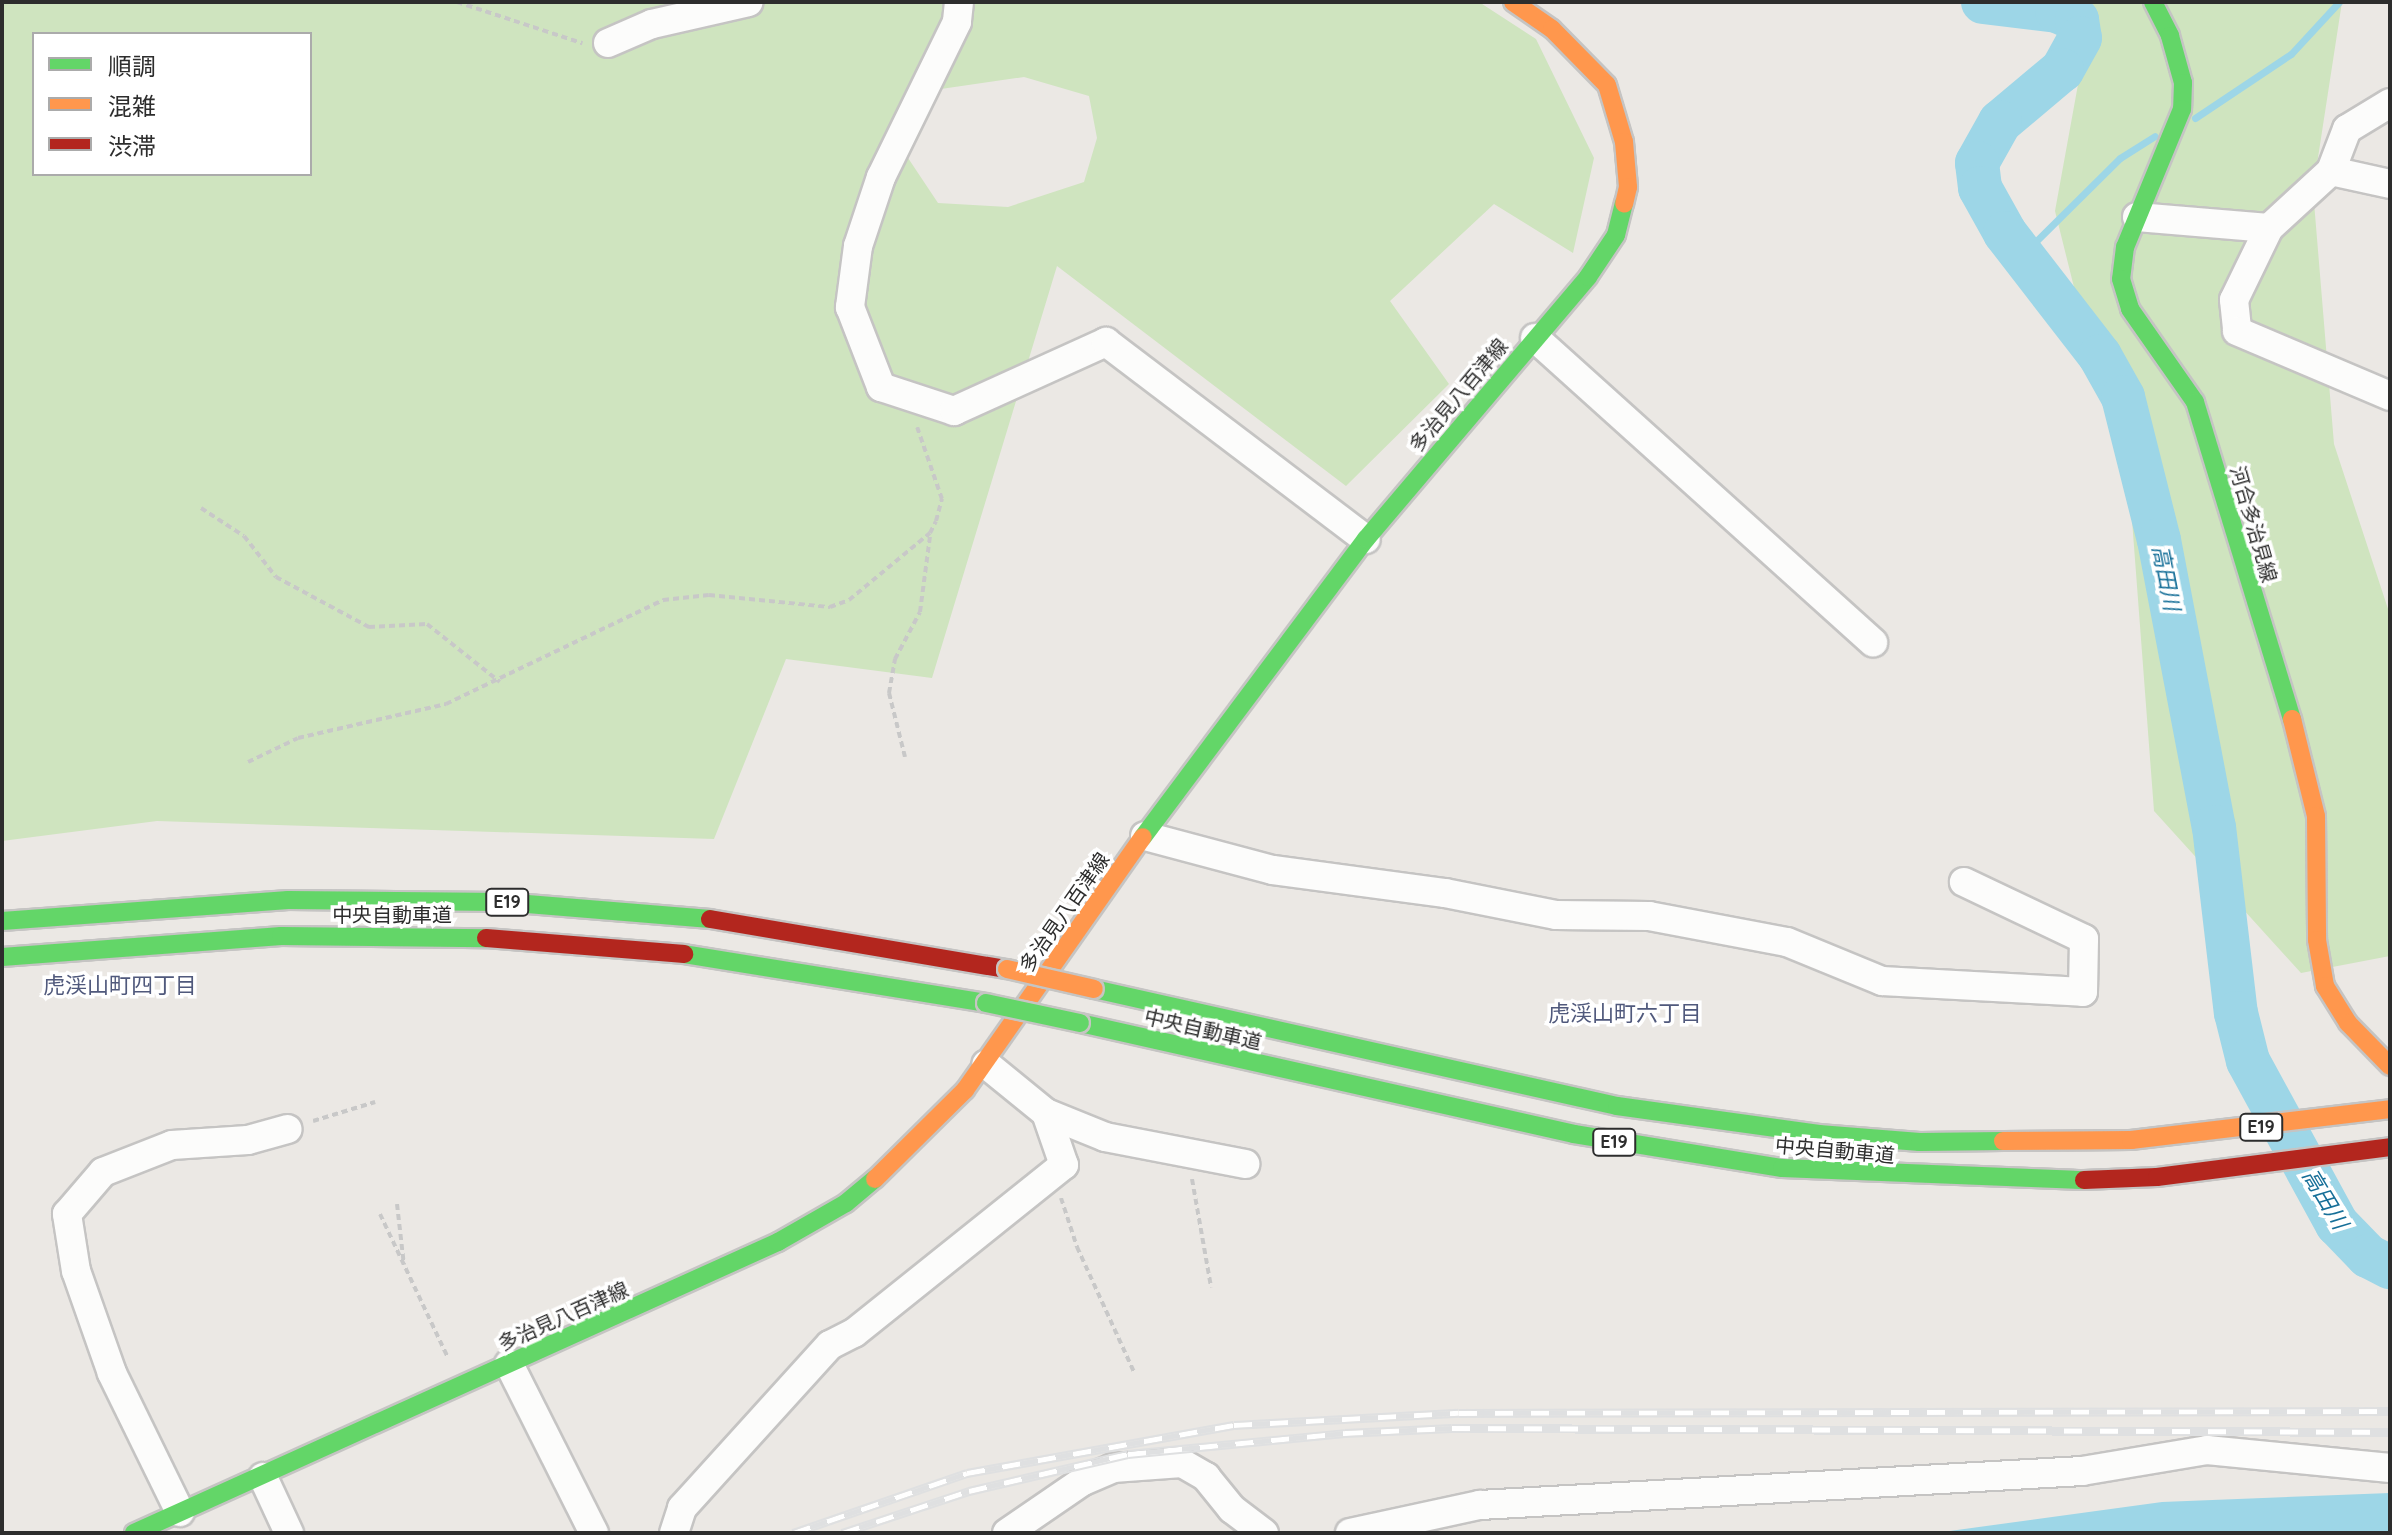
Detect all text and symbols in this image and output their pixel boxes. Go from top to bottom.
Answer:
legend [32,32,312,176]
text: 順調 [108,51,156,81]
text: 混雑 [108,91,156,121]
text: 渋滞 [108,131,156,161]
street label: 多治見八百津線 [1404,334,1512,456]
street label: 河合多治見線 [2226,463,2282,585]
water label: 高田川 [2147,543,2185,613]
street label: 多治見八百津線 [1014,848,1114,976]
road number: E19 [485,888,529,916]
street label: 中央自動車道 [332,902,452,926]
district label: 虎渓山町四丁目 [43,973,197,999]
district label: 虎渓山町六丁目 [1548,1001,1702,1027]
street label: 中央自動車道 [1142,1004,1264,1054]
road number: E19 [2239,1113,2283,1141]
road number: E19 [1592,1128,1636,1156]
street label: 中央自動車道 [1774,1133,1896,1167]
water label: 高田川 [2297,1164,2353,1234]
street label: 多治見八百津線 [494,1277,632,1355]

